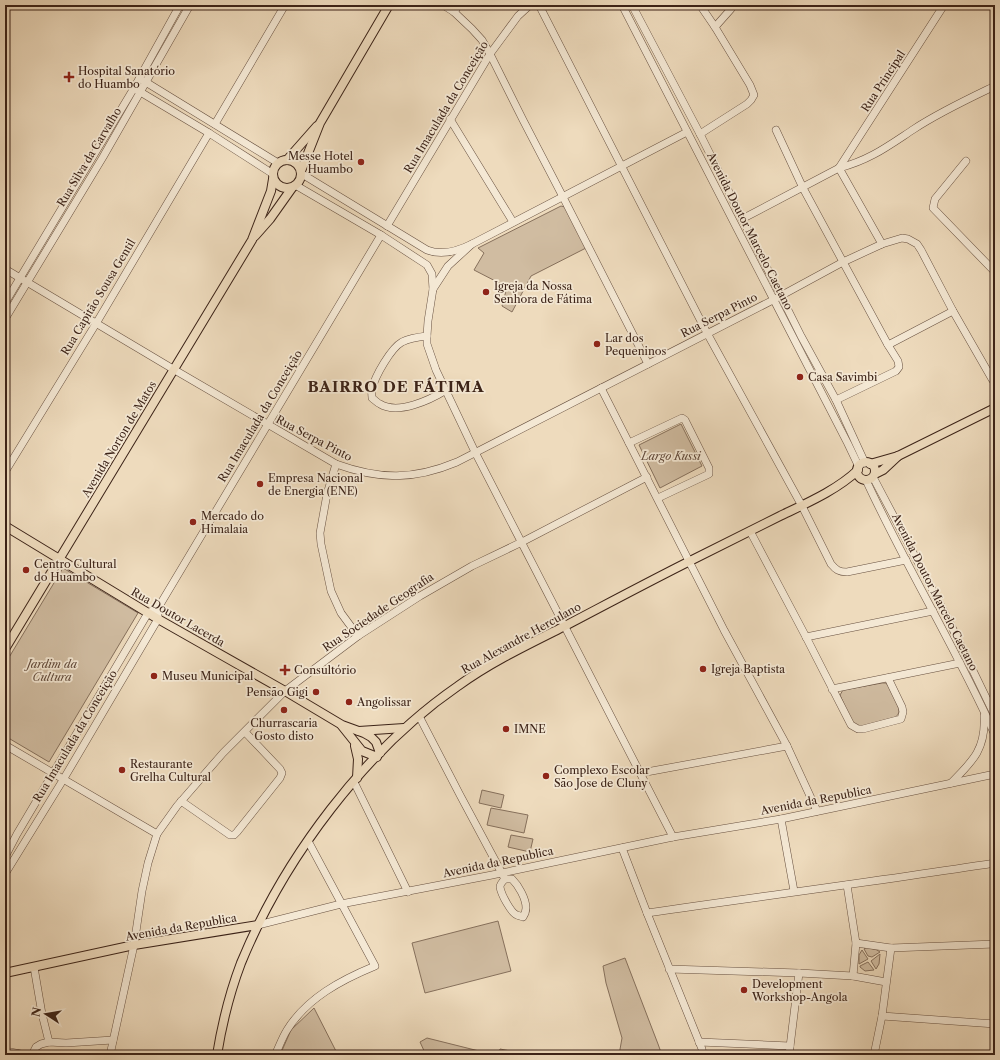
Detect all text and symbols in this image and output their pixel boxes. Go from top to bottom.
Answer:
street label: Rua Imaculada da Conceição [401,38,491,176]
street label: Rua Principal [858,47,908,114]
place label: Hospital Sanatório do Huambo [78,64,175,91]
marker: Hospital Sanatório do Huambo [63,71,75,83]
street label: Rua Silva da Carvalho [54,105,124,209]
place label: Messe Hotel Huambo [288,149,354,176]
street label: Avenida Doutor Marcelo Caetano [704,149,796,312]
marker: Messe Hotel Huambo [356,157,366,167]
street label: Rua Capitão Sousa Gentil [58,236,139,358]
place label: Igreja da Nossa Senhora de Fátima [494,279,592,306]
marker: Igreja da Nossa Senhora de Fátima [481,287,491,297]
street label: Rua Serpa Pinto [678,290,760,340]
place label: Lar dos Pequeninos [605,331,667,358]
marker: Lar dos Pequeninos [592,339,602,349]
street label: Rua Imaculada da Conceição [215,347,305,485]
place label: Casa Savimbi [808,370,878,384]
marker: Casa Savimbi [795,372,805,382]
district label: BAIRRO DE FÁTIMA [307,377,485,396]
street label: Avenida Norton de Matos [78,378,159,501]
street label: Rua Serpa Pinto [273,412,355,464]
park label: Largo Kussi [640,449,701,463]
place label: Empresa Nacional de Energia (ENE) [268,471,364,498]
marker: Empresa Nacional de Energia (ENE) [255,479,265,489]
place label: Mercado do Himalaia [201,509,264,536]
street label: Avenida Doutor Marcelo Caetano [889,510,981,673]
marker: Mercado do Himalaia [188,517,198,527]
place label: Centro Cultural do Huambo [34,557,117,584]
marker: Centro Cultural do Huambo [21,565,31,575]
street label: Rua Sociedade Geografia [320,569,436,654]
street label: Rua Doutor Lacerda [129,584,227,650]
street label: Rua Alexandre Herculano [459,599,583,677]
park label: Jardim da Cultura [24,657,77,684]
place label: Igreja Baptista [711,662,785,676]
place label: Consultório [294,663,357,677]
marker: Consultório [279,664,291,676]
marker: Igreja Baptista [698,664,708,674]
street label: Rua Imaculada da Conceição [30,667,120,805]
place label: Museu Municipal [162,669,254,683]
marker: Museu Municipal [149,671,159,681]
place label: Pensão Gigi [246,685,309,699]
marker: Pensão Gigi [311,687,321,697]
place label: Angolissar [356,695,412,709]
marker: Angolissar [344,697,354,707]
marker: Churrascaria Gosto disto [279,705,289,715]
place label: Churrascaria Gosto disto [250,716,318,743]
place label: IMNE [514,722,546,736]
marker: IMNE [501,724,511,734]
place label: Restaurante Grelha Cultural [130,757,212,784]
place label: Complexo Escolar São Jose de Cluny [554,763,650,790]
marker: Restaurante Grelha Cultural [117,765,127,775]
marker: Complexo Escolar São Jose de Cluny [541,771,551,781]
street label: Avenida da Republica [758,782,873,818]
street label: Avenida da Republica [440,843,555,881]
street label: Avenida da Republica [123,910,238,944]
place label: Development Workshop-Angola [751,977,848,1004]
marker: Development Workshop-Angola [739,985,749,995]
north arrow [26,994,66,1034]
text: N [28,1005,44,1018]

